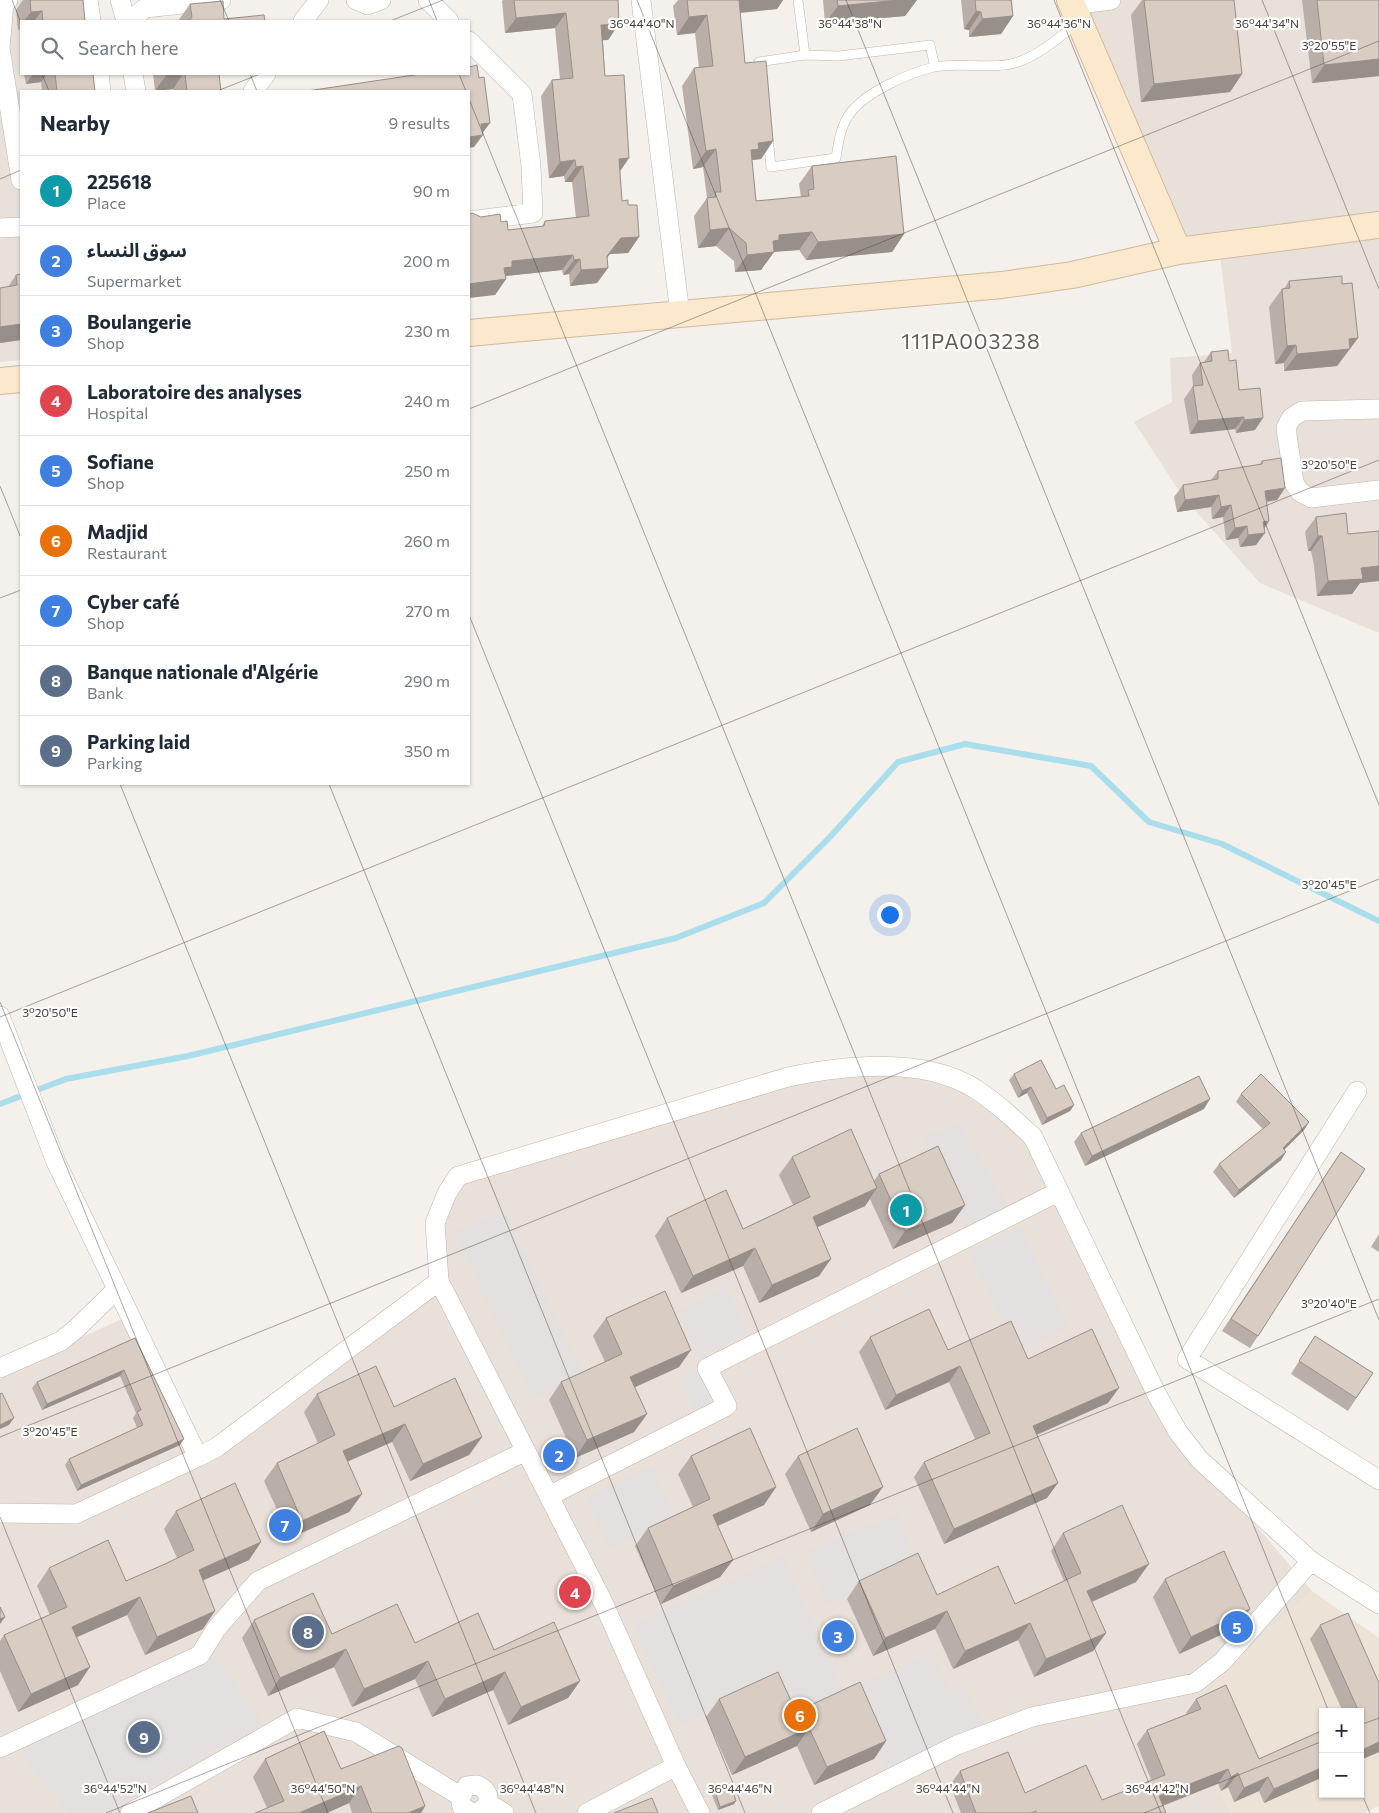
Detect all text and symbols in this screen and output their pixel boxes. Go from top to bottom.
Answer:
text: 36°44'40"N [609,16,675,30]
text: 36°44'38"N [818,16,882,30]
text: 36°44'36"N [1027,16,1091,30]
text: 36°44'34"N [1235,16,1299,30]
search box [20,20,470,75]
icon: search [38,34,66,62]
text: Search here [78,36,178,59]
text: 3°20'55"E [1302,38,1356,52]
text: Nearby [40,110,110,135]
text: 9 results [389,113,450,132]
text: 225618 [87,170,152,193]
text: 1 [52,181,60,200]
text: 90 m [413,181,450,200]
text: Place [87,193,126,212]
text: سوق النساء [87,238,187,261]
text: 2 [51,251,61,270]
text: 200 m [403,251,450,270]
text: Supermarket [87,271,182,290]
text: Boulangerie [87,310,191,333]
text: 3 [51,321,61,340]
text: 230 m [405,321,450,340]
district label: 111PA003238 [901,328,1041,353]
text: Shop [87,333,125,352]
text: Laboratoire des analyses [87,380,302,403]
text: 4 [51,391,61,410]
text: 240 m [404,391,450,410]
text: Hospital [87,403,148,422]
text: Sofiane [87,450,154,473]
text: 3°20'50"E [1301,457,1357,471]
text: 5 [51,461,61,480]
text: 250 m [404,461,450,480]
text: Shop [87,473,125,492]
text: Madjid [87,520,148,543]
text: 6 [51,531,61,550]
text: 260 m [404,531,450,550]
text: Restaurant [87,543,167,562]
text: Cyber café [87,590,179,613]
text: 7 [52,601,60,620]
text: 270 m [405,601,450,620]
text: Shop [87,613,125,632]
text: Banque nationale d'Algérie [87,660,318,683]
text: 8 [51,671,61,690]
text: 290 m [404,671,450,690]
text: Bank [87,683,124,702]
text: Parking laid [87,730,190,753]
text: 9 [51,741,61,760]
text: 350 m [404,741,450,760]
text: Parking [87,753,142,772]
text: 3°20'45"E [1301,877,1357,891]
your location [877,902,903,928]
text: 3°20'50"E [22,1005,78,1019]
pin: 1 [890,1191,922,1229]
text: 3°20'40"E [1301,1296,1357,1310]
text: 3°20'45"E [22,1424,78,1438]
pin: 2 [543,1436,575,1474]
pin: 7 [269,1506,301,1544]
pin: 4 [559,1573,591,1611]
pin: 5 [1221,1608,1253,1646]
pin: 8 [292,1613,324,1651]
pin: 3 [822,1617,854,1655]
pin: 6 [784,1696,816,1734]
map controls [1319,1708,1364,1798]
button: + [1319,1708,1364,1753]
pin: 9 [128,1718,160,1756]
button: − [1319,1753,1364,1798]
text: 36°44'52"N [83,1781,147,1795]
text: 36°44'50"N [291,1781,355,1795]
text: 36°44'48"N [500,1781,564,1795]
text: 36°44'46"N [708,1781,772,1795]
text: 36°44'44"N [916,1781,980,1795]
text: 36°44'42"N [1125,1781,1189,1795]

